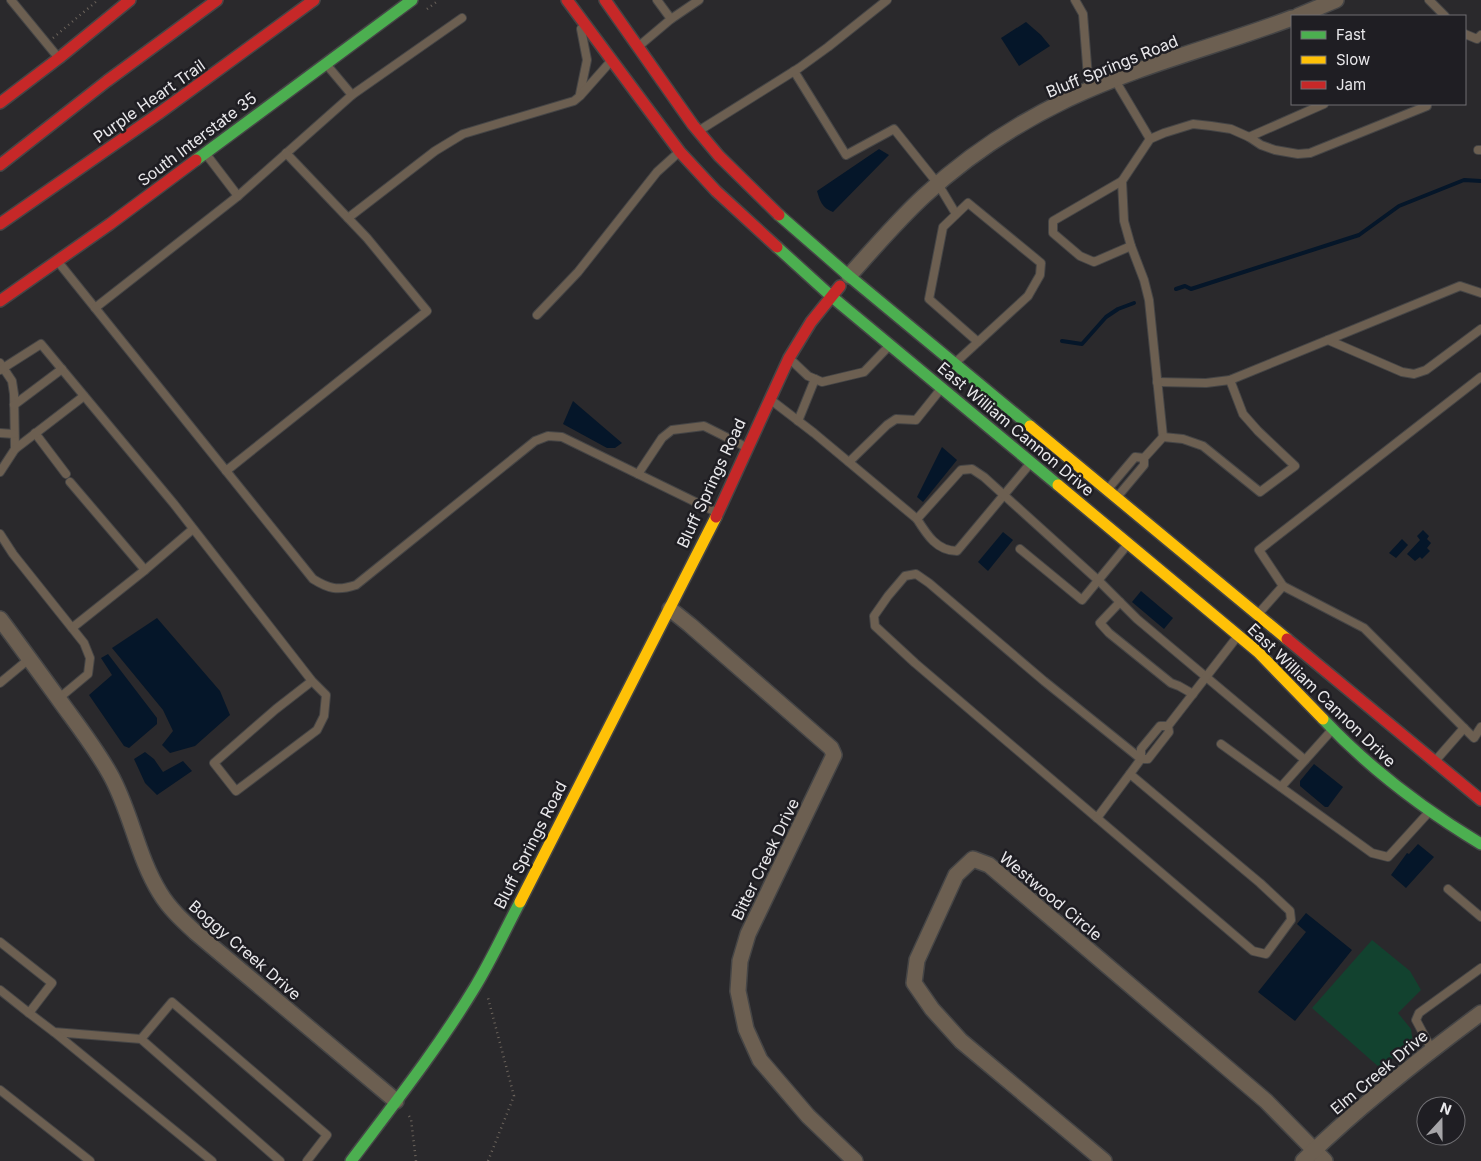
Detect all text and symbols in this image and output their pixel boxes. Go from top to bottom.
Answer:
legend [1291,15,1466,105]
text: Fast [1336,25,1366,44]
street label: Bluff Springs Road [1043,30,1181,102]
text: Slow [1336,50,1370,69]
street label: Purple Heart Trail [89,55,209,147]
text: Jam [1336,75,1366,94]
street label: South Interstate 35 [133,88,261,190]
street label: East William Cannon Drive [934,358,1098,500]
street label: Bluff Springs Road [672,415,750,551]
street label: East William Cannon Drive [1244,619,1400,771]
street label: Bluff Springs Road [489,778,571,912]
street label: Bitter Creek Drive [727,795,803,923]
street label: Westwood Circle [995,847,1107,945]
street label: Boggy Creek Drive [185,896,305,1004]
street label: Elm Creek Drive [1326,1025,1432,1119]
north arrow [1416,1096,1466,1146]
text: N [1438,1099,1454,1118]

